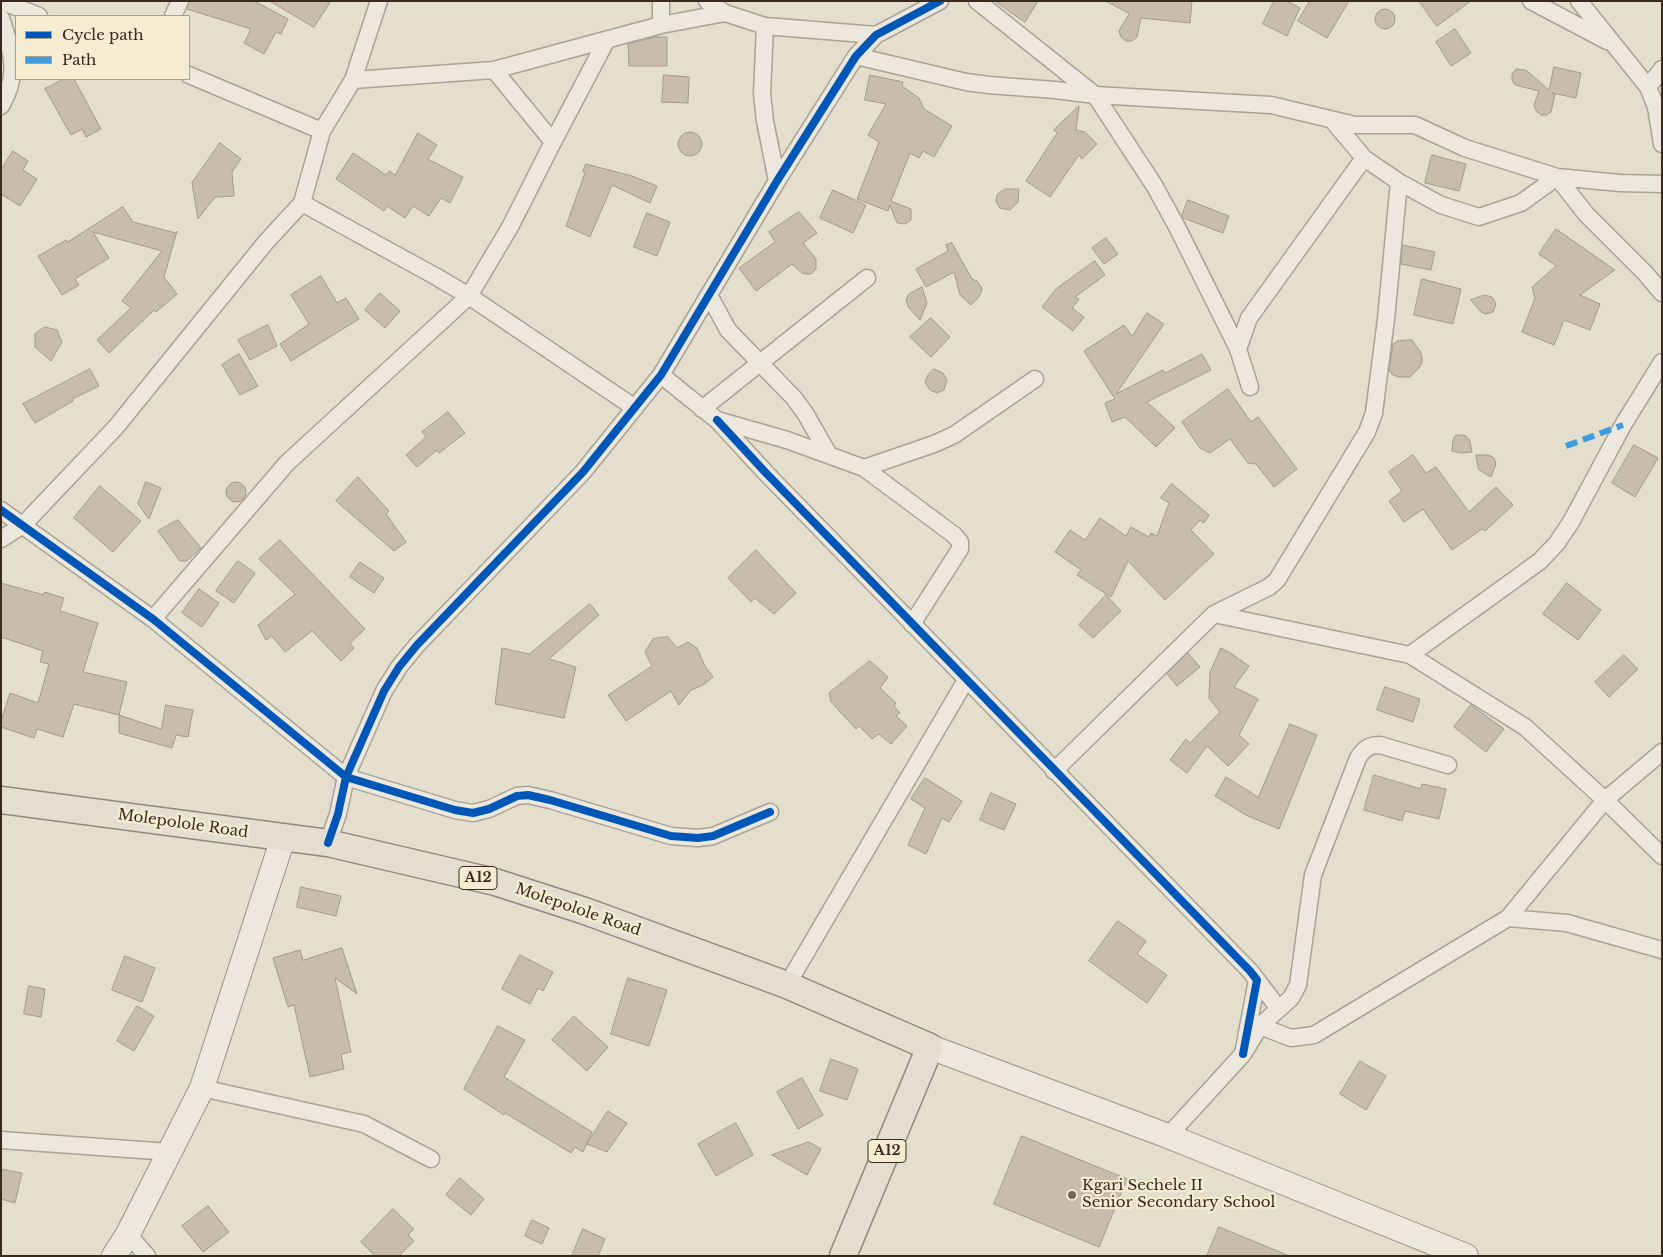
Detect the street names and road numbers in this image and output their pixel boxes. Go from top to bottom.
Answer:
street label: Molepolole Road [117,806,249,842]
road number: A12 [459,866,497,890]
street label: Molepolole Road [513,880,643,940]
road number: A12 [868,1140,906,1162]

